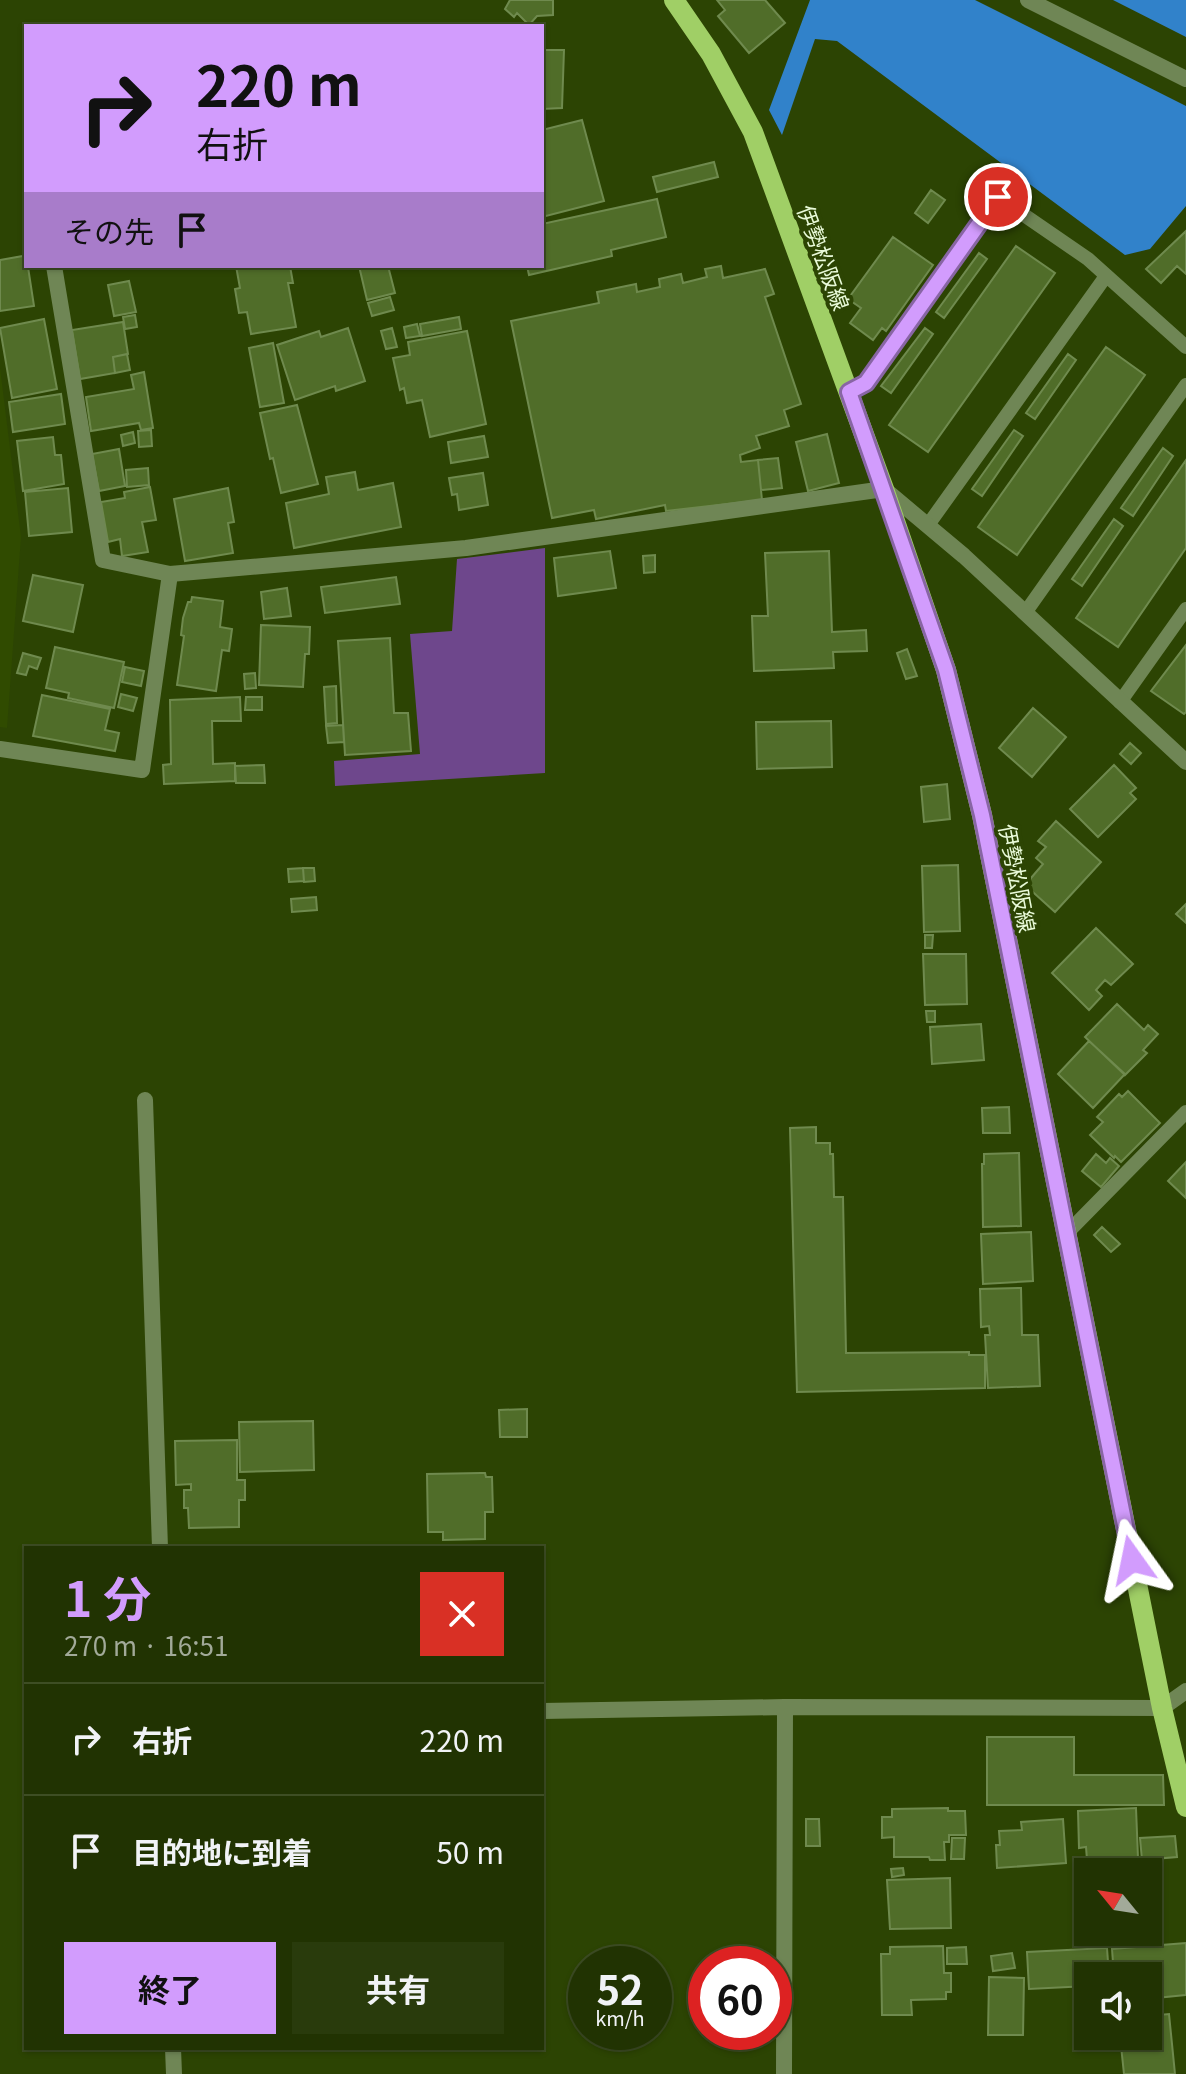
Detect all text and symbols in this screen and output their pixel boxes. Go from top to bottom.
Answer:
text: 220 m [196,41,362,122]
icon: right [64,56,168,160]
text: 右折 [196,116,268,168]
pin [964,163,1032,231]
icon: arrive [976,175,1020,219]
street label: 伊勢松阪線 [791,200,859,314]
text: その先 [64,208,154,252]
icon: arrive [170,208,214,252]
street label: 伊勢松阪線 [993,821,1045,935]
position arrow [1090,1518,1174,1602]
text: 1 分 [64,1561,151,1631]
button: close [420,1572,504,1656]
text: 270 m · 16:51 [64,1626,228,1663]
icon: right [64,1717,108,1761]
text: 右折 [132,1717,192,1761]
text: 220 m [420,1717,504,1761]
icon: arrive [64,1829,108,1873]
text: 目的地に到着 [132,1829,312,1873]
text: 50 m [436,1829,504,1873]
north arrow [1074,1858,1162,1946]
map controls [1074,1858,1162,2050]
button: 終了 [64,1942,276,2034]
button: 共有 [292,1942,504,2034]
speed limit sign: 60 [688,1946,792,2050]
text: 52 [596,1959,644,2017]
button: sound [1074,1962,1162,2050]
text: km/h [595,2003,645,2032]

